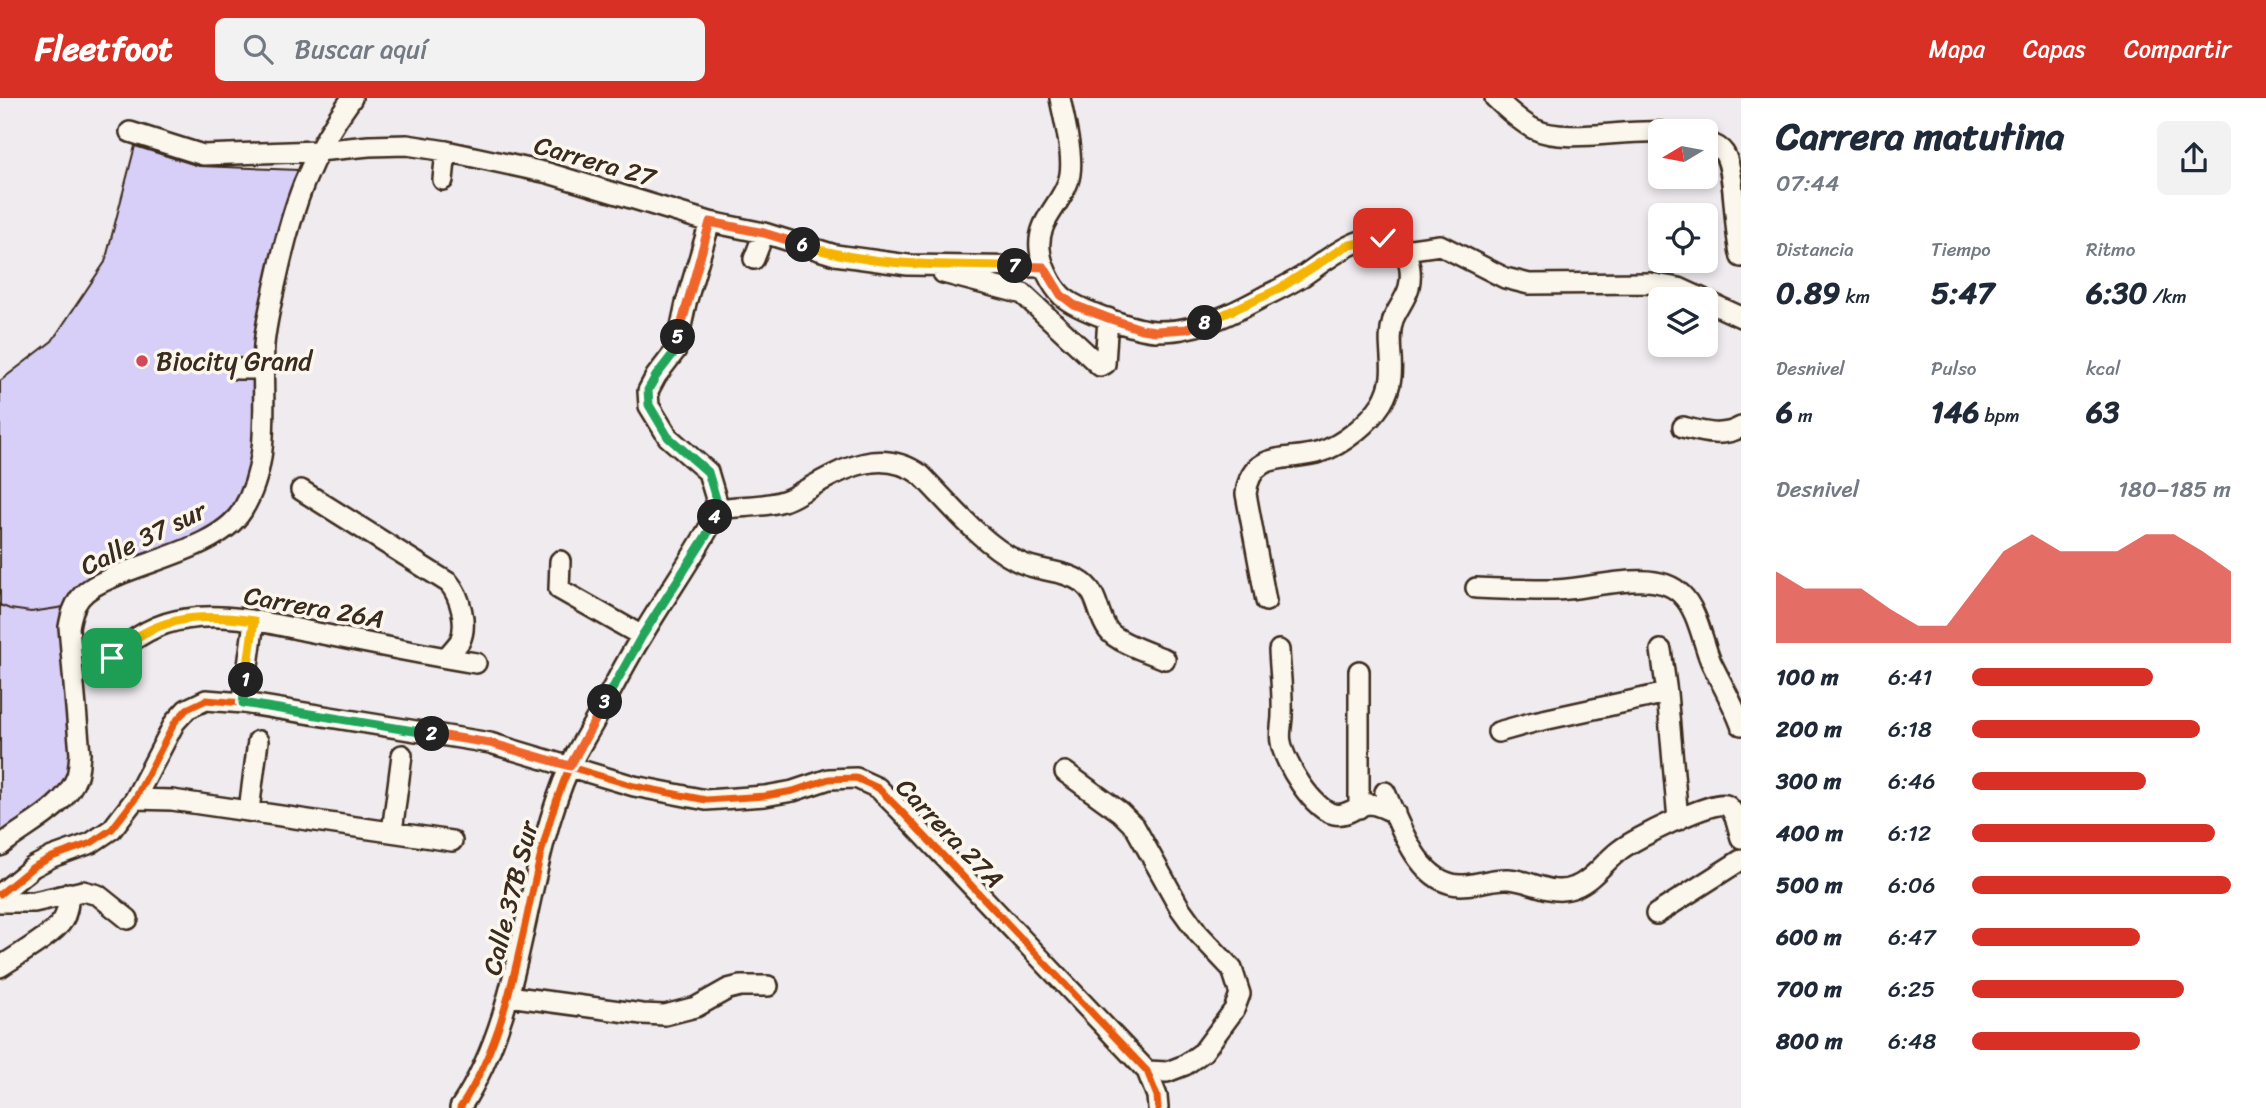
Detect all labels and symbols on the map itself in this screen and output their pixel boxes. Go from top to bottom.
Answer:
north arrow [1648,119,1718,189]
street label: Carrera 27 [529,122,663,201]
pin [1353,208,1413,268]
pin: 6 [786,228,820,262]
pin: 7 [998,248,1032,284]
pin: 8 [1188,306,1222,341]
pin: 5 [660,320,696,354]
place label: Biocity Grand [156,338,314,384]
marker: Biocity Grand [134,353,150,369]
street label: Calle 37 sur [72,487,215,588]
pin: 4 [698,500,732,534]
street label: Carrera 26A [240,572,388,642]
pin [82,628,142,688]
pin: 1 [229,662,264,698]
pin: 3 [588,684,622,720]
pin: 2 [414,716,450,752]
street label: Carrera 27A [884,766,1016,900]
street label: Calle 37B Sur [469,815,552,980]

